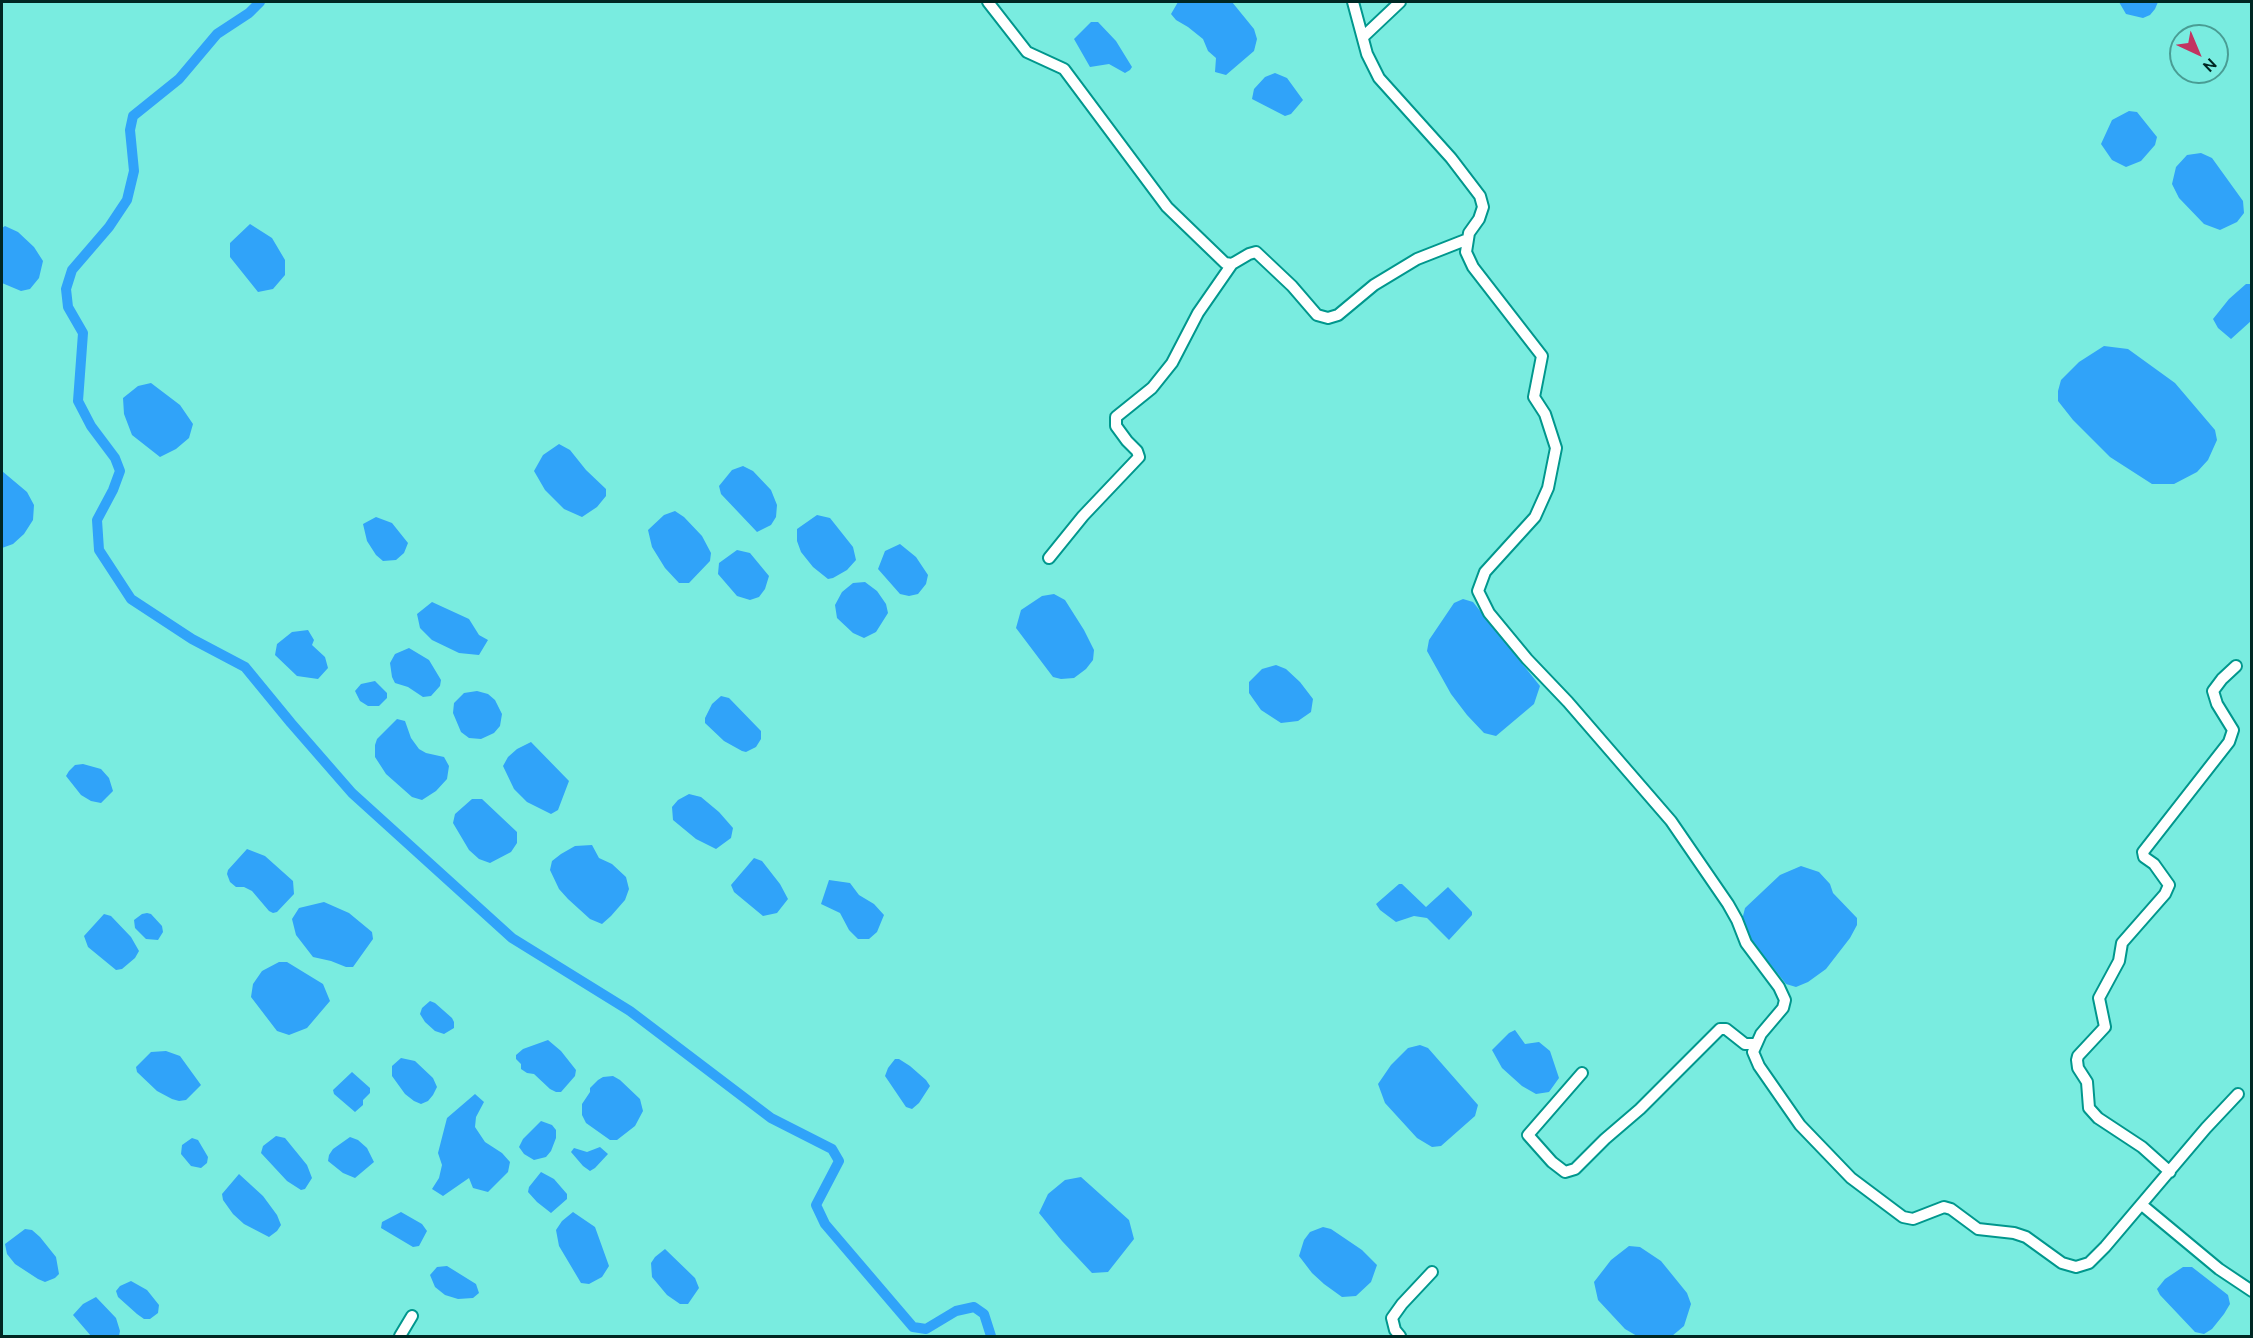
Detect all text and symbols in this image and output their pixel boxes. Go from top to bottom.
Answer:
north arrow [2169,24,2229,84]
text: N [2200,55,2221,76]

